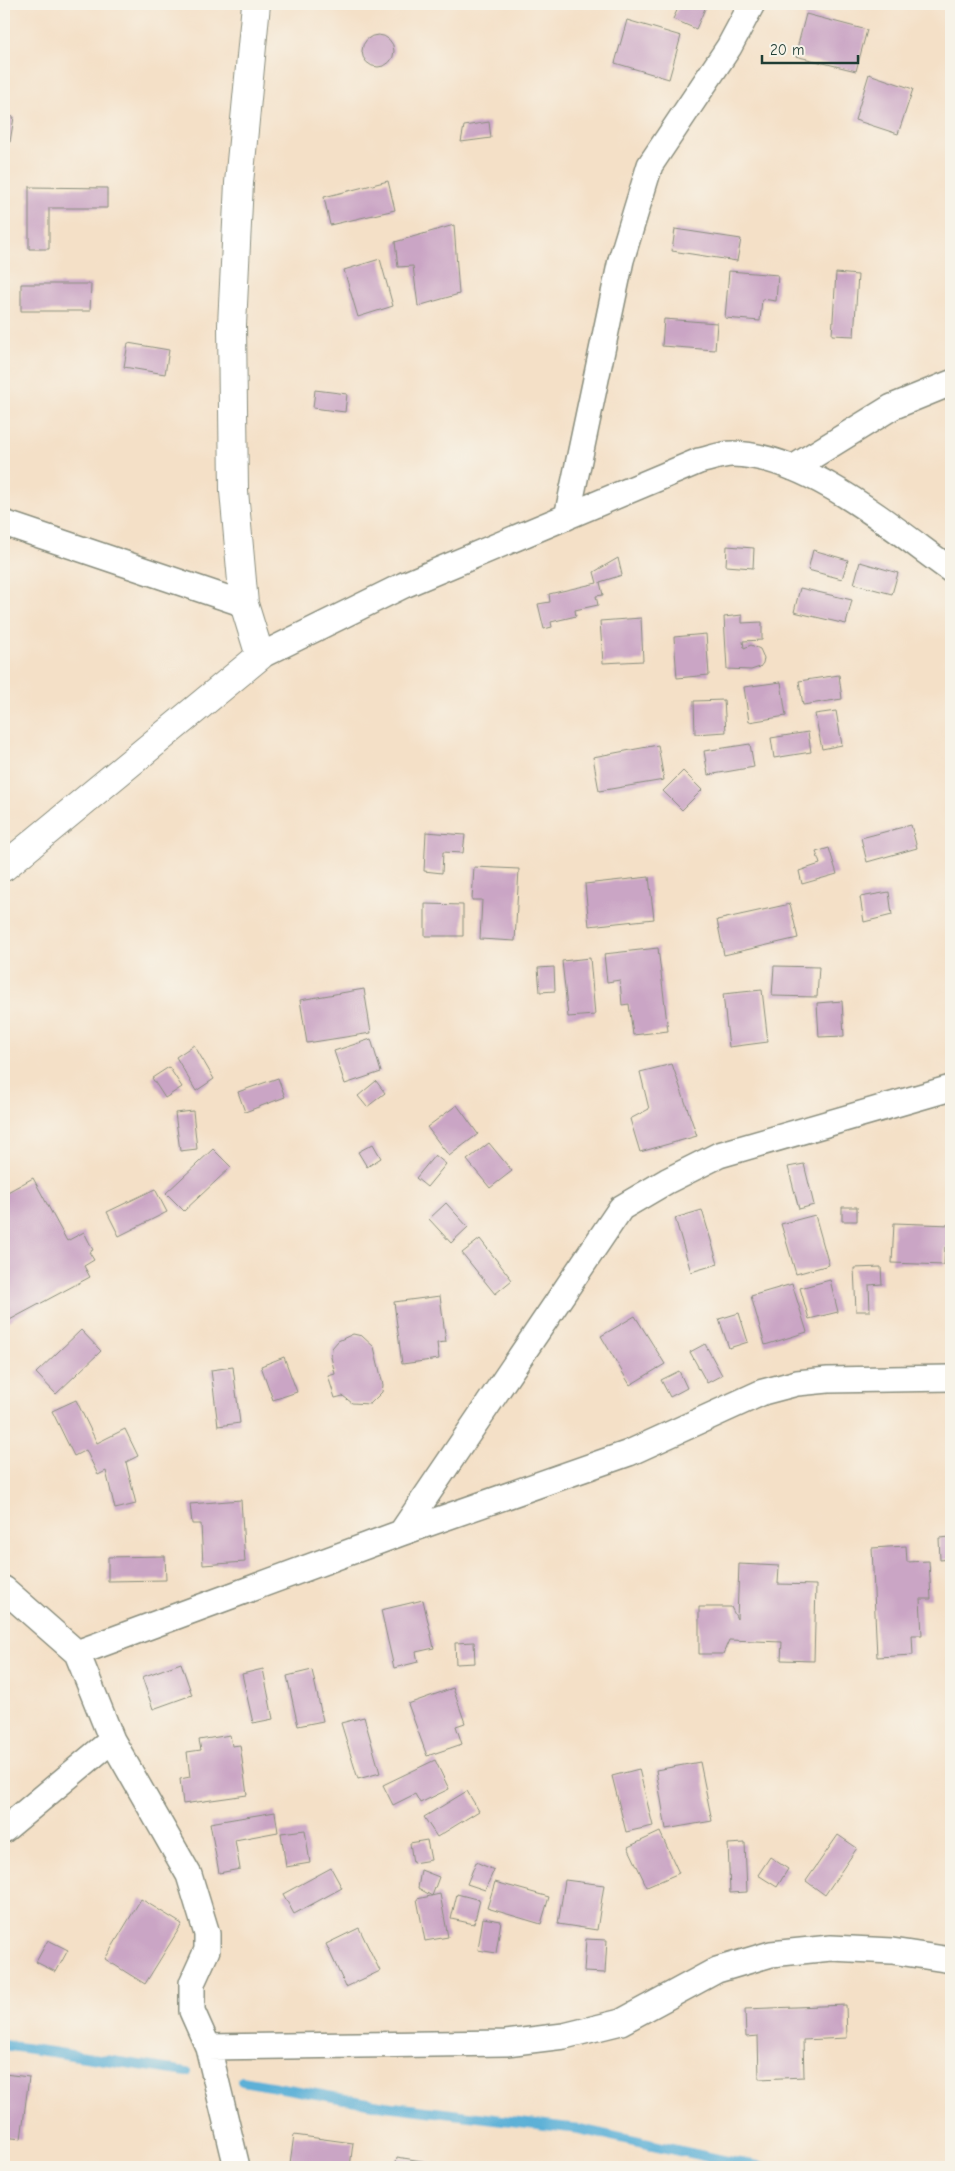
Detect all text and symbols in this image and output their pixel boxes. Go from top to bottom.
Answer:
scale bar [762,32,859,64]
text: 20 m [770,41,804,59]

